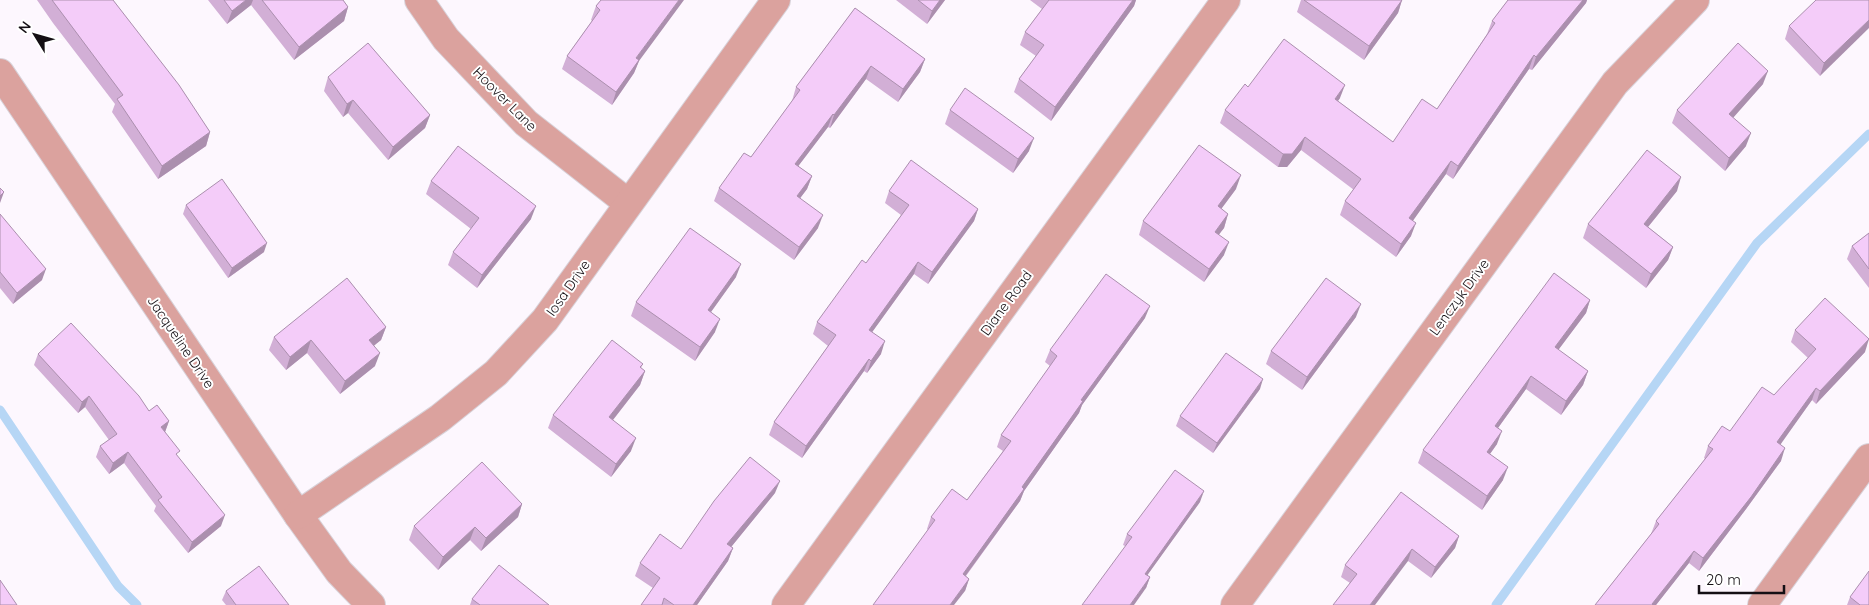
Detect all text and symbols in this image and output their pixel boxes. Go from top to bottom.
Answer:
north arrow [10,10,60,60]
text: N [14,18,35,37]
street label: Hoover Lane [469,63,541,135]
street label: Lenczyk Drive [1425,255,1493,339]
street label: Iosa Drive [542,256,594,320]
street label: Diane Road [976,267,1036,339]
street label: Jacqueline Drive [143,292,219,392]
scale bar [1699,562,1784,594]
text: 20 m [1706,570,1741,589]

